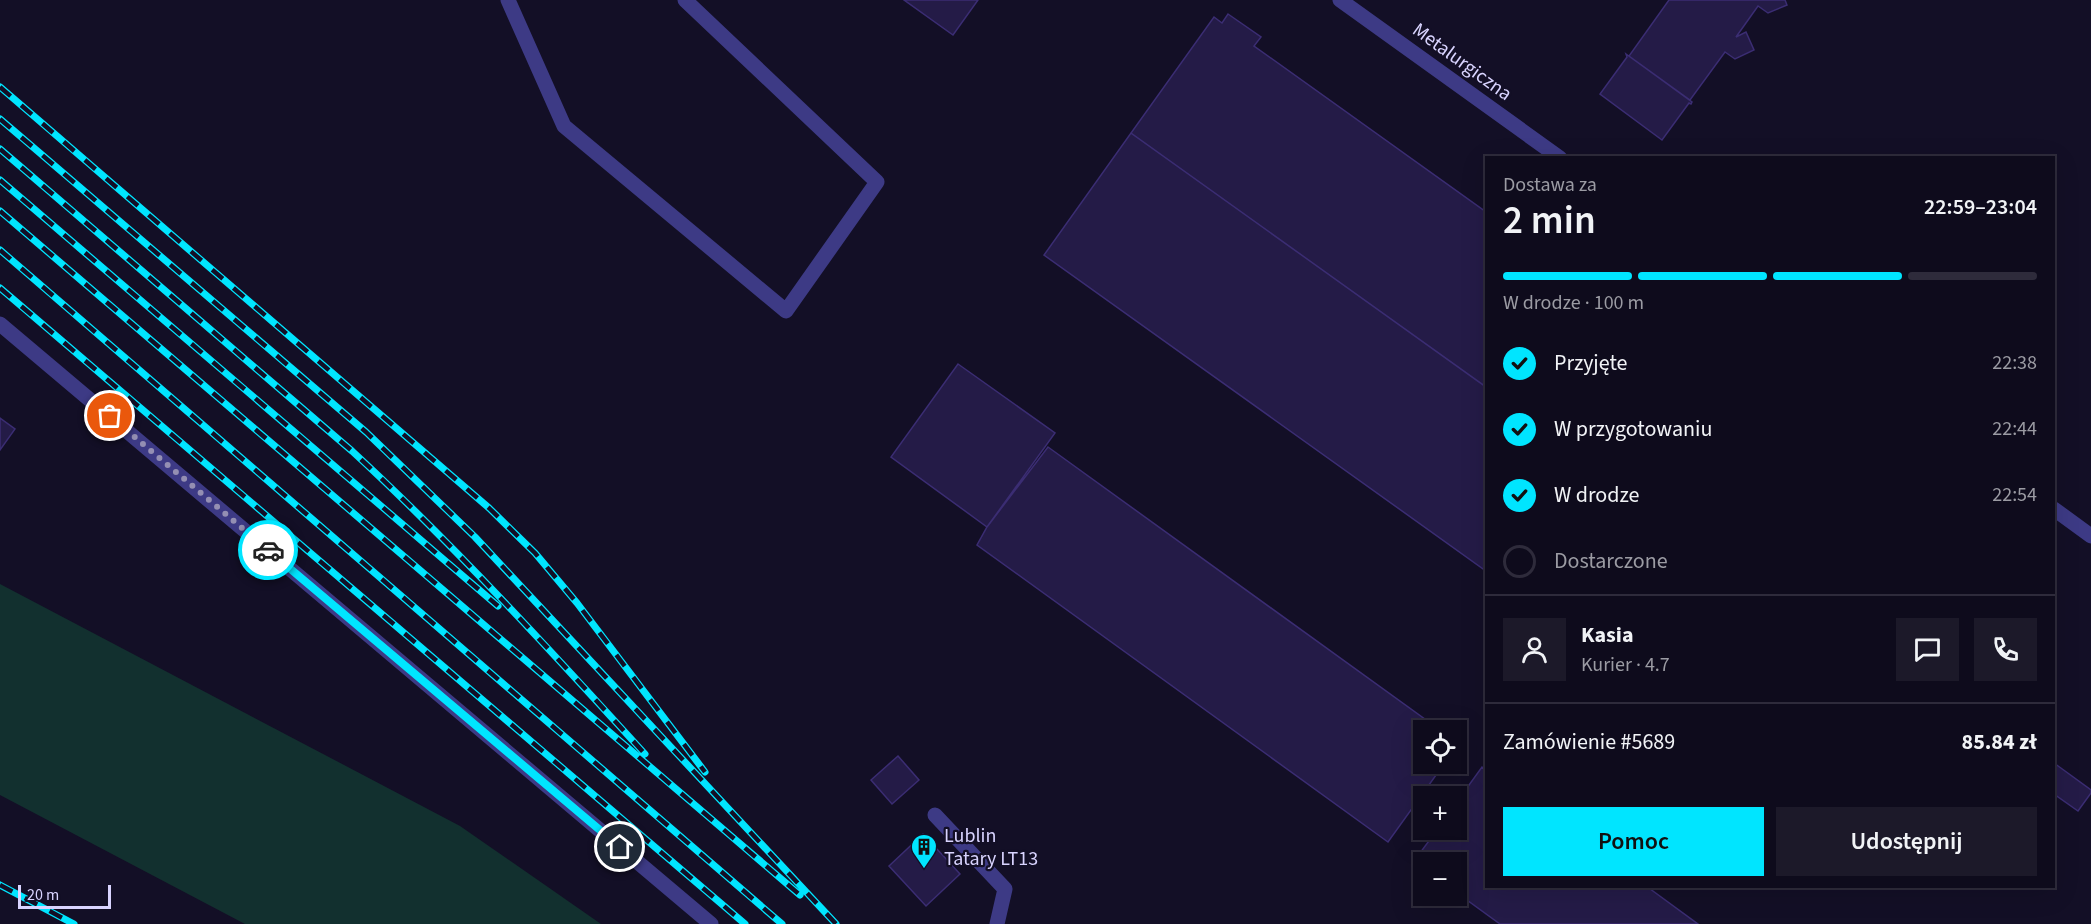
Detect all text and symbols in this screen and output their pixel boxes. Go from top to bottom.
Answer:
street label: Metalurgiczna [1406,16,1518,108]
text: Dostawa za [1503,171,1597,199]
text: 22:59–23:04 [1924,191,2037,223]
text: 2 min [1503,193,1596,249]
text: W drodze · 100 m [1503,289,1644,317]
icon: check [1503,347,1536,380]
text: Przyjęte [1554,347,1628,379]
text: 22:38 [1992,349,2037,377]
pin [84,390,135,441]
icon: bag [93,399,126,432]
icon: check [1503,413,1536,446]
text: W przygotowaniu [1554,413,1712,445]
text: 22:44 [1992,415,2037,443]
icon: check [1503,479,1536,512]
text: W drodze [1554,479,1640,511]
text: 22:54 [1992,481,2037,509]
courier [238,520,298,580]
icon: car [252,534,285,567]
text: Dostarczone [1554,545,1668,577]
button: person [1503,618,1566,681]
button: chat [1896,618,1959,681]
button: phone [1974,618,2037,681]
text: Kasia [1581,619,1634,651]
text: Kurier · 4.7 [1581,651,1670,679]
map controls [1413,720,1467,906]
button: locate [1413,720,1467,774]
text: Zamówienie #5689 [1503,726,1675,758]
text: 85.84 zł [1962,726,2037,758]
button: + [1413,786,1467,840]
button: Pomoc [1503,807,1764,876]
button: Udostępnij [1776,807,2037,876]
pin [594,821,645,872]
place label: Lublin Tatary LT13 [944,822,1038,873]
icon: home [603,830,636,863]
building icon: Lublin Tatary LT13 [909,832,939,870]
button: − [1413,852,1467,906]
scale bar [18,882,111,910]
text: 20 m [27,884,59,906]

